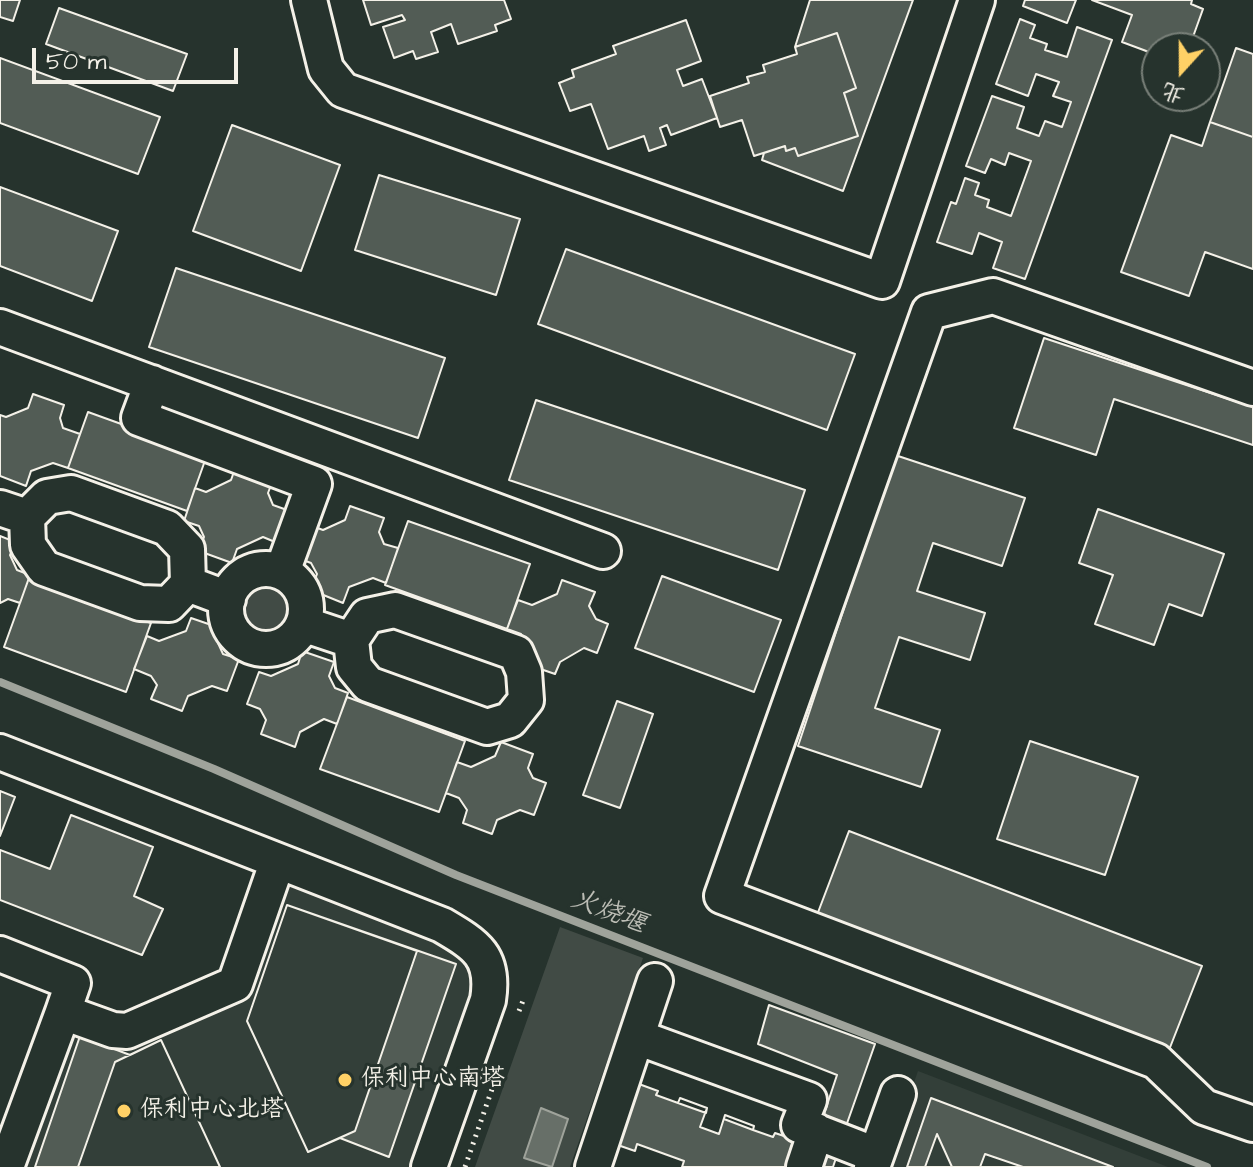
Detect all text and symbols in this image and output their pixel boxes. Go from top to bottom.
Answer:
scale bar [36,32,242,82]
north arrow [1141,32,1221,112]
text: 50 m [46,45,106,79]
text: 北 [1157,75,1189,111]
water label: 火烧堰 [566,884,650,942]
place label: 保利中心南塔 [361,1066,505,1094]
marker: 保利中心南塔 [336,1071,354,1089]
place label: 保利中心北塔 [140,1097,284,1125]
marker: 保利中心北塔 [115,1102,133,1120]

